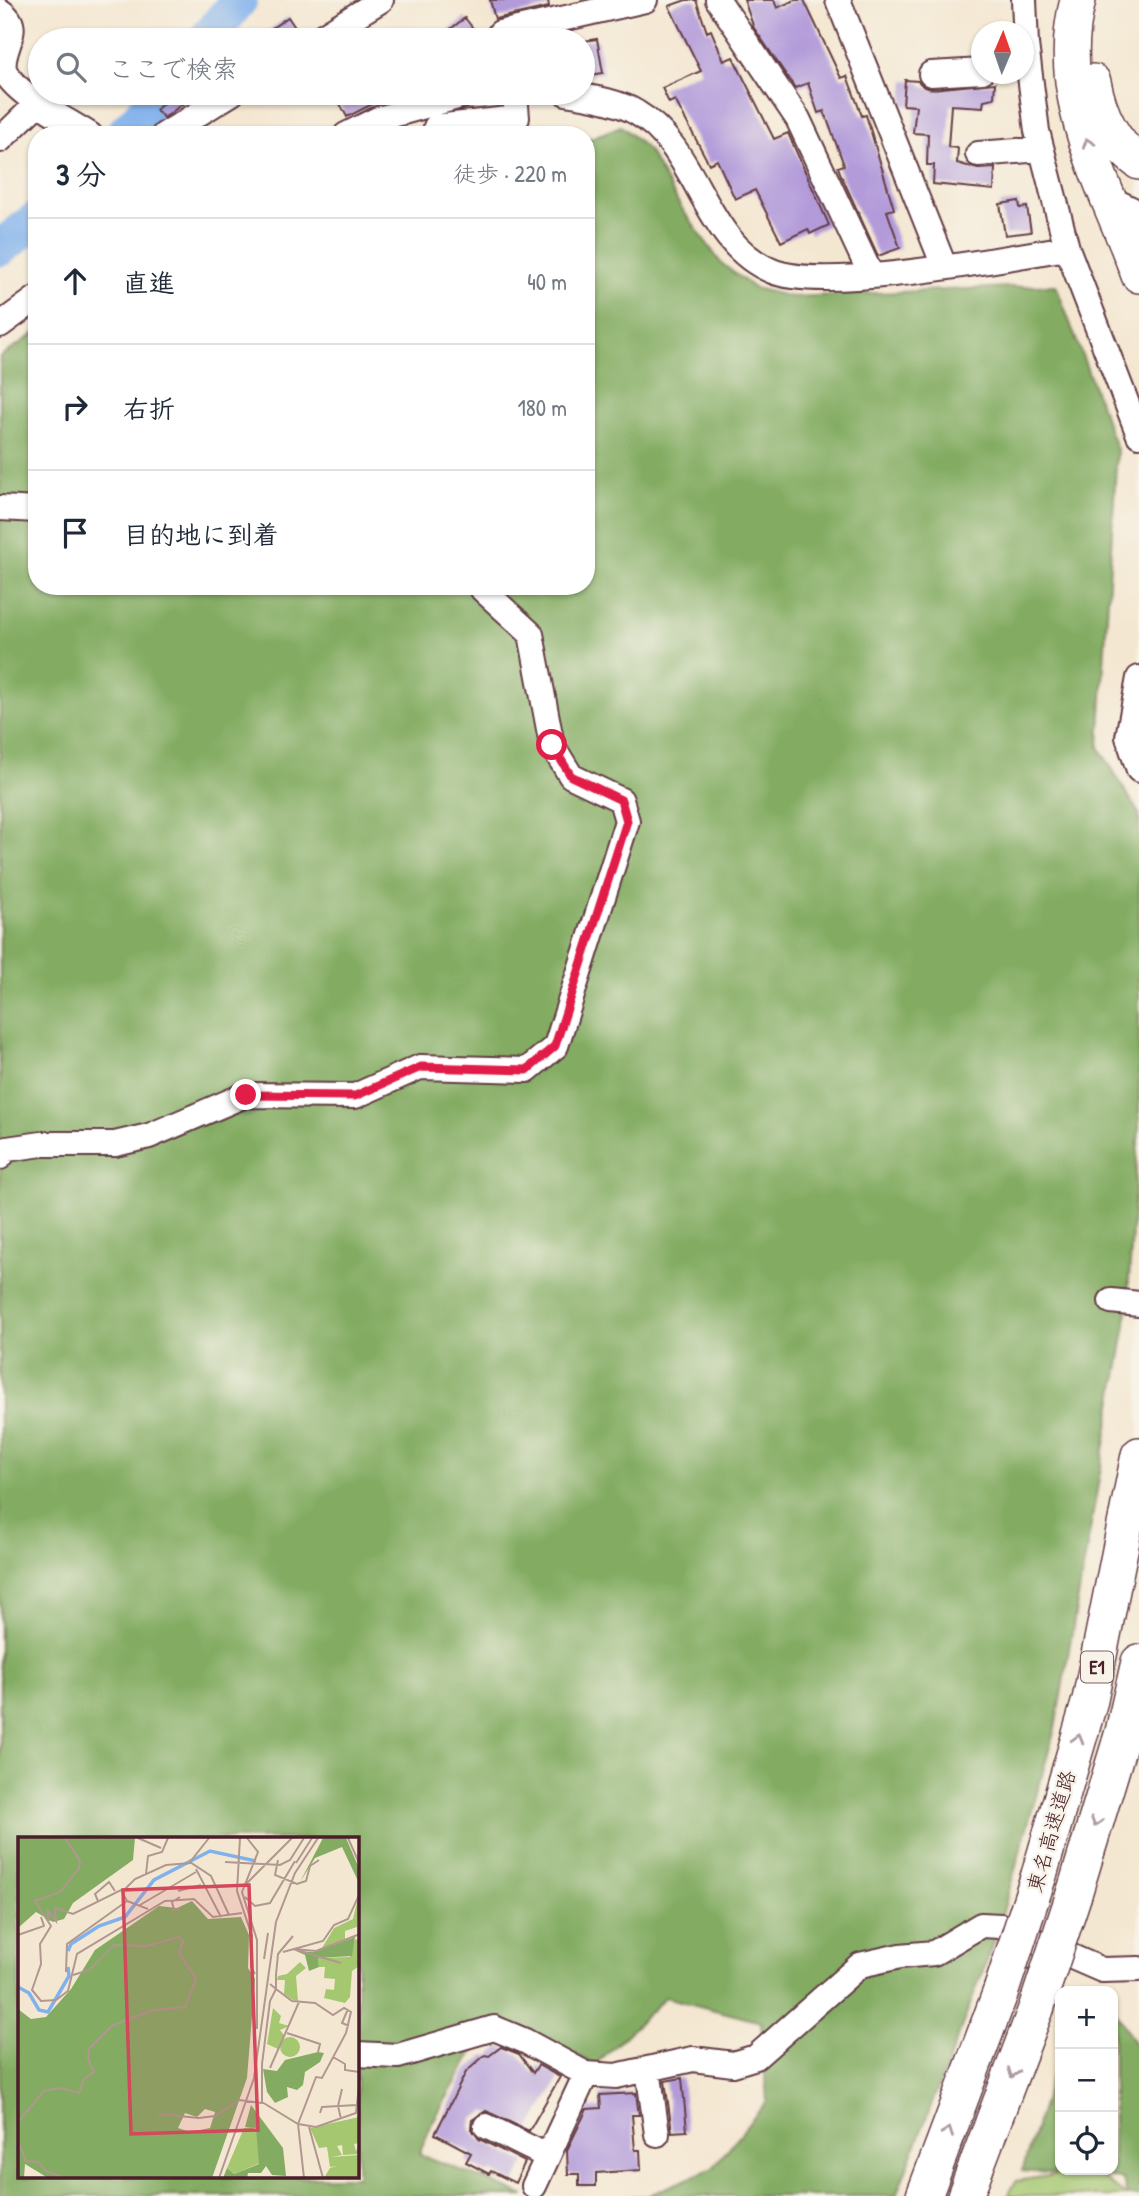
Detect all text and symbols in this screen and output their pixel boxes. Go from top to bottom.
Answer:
north arrow [971,21,1034,84]
search box [28,28,595,105]
icon: search [52,48,90,86]
text: ここで検索 [108,51,238,86]
one-way arrow [1082,137,1096,149]
text: 3 分 [56,154,106,194]
text: 徒歩 · 220 m [453,158,567,189]
icon: ahead [56,262,94,300]
text: 直進 [123,265,175,300]
text: 40 m [527,266,567,297]
icon: right [56,388,94,426]
text: 右折 [123,391,175,426]
text: 180 m [517,392,567,423]
icon: arrive [56,514,94,552]
text: 目的地に到着 [123,517,279,552]
route start [536,729,567,760]
route end [230,1079,261,1110]
road number: E1 [1081,1652,1113,1682]
one-way arrow [1070,1733,1085,1745]
street label: 東名高速道路 [1020,1766,1082,1896]
one-way arrow [1089,1816,1104,1828]
inset map [18,1837,359,2178]
map controls [1055,1986,1118,2175]
button: + [1055,1986,1118,2049]
button: − [1055,2049,1118,2112]
one-way arrow [1007,2067,1021,2079]
button: locate [1055,2112,1118,2175]
one-way arrow [940,2127,954,2139]

